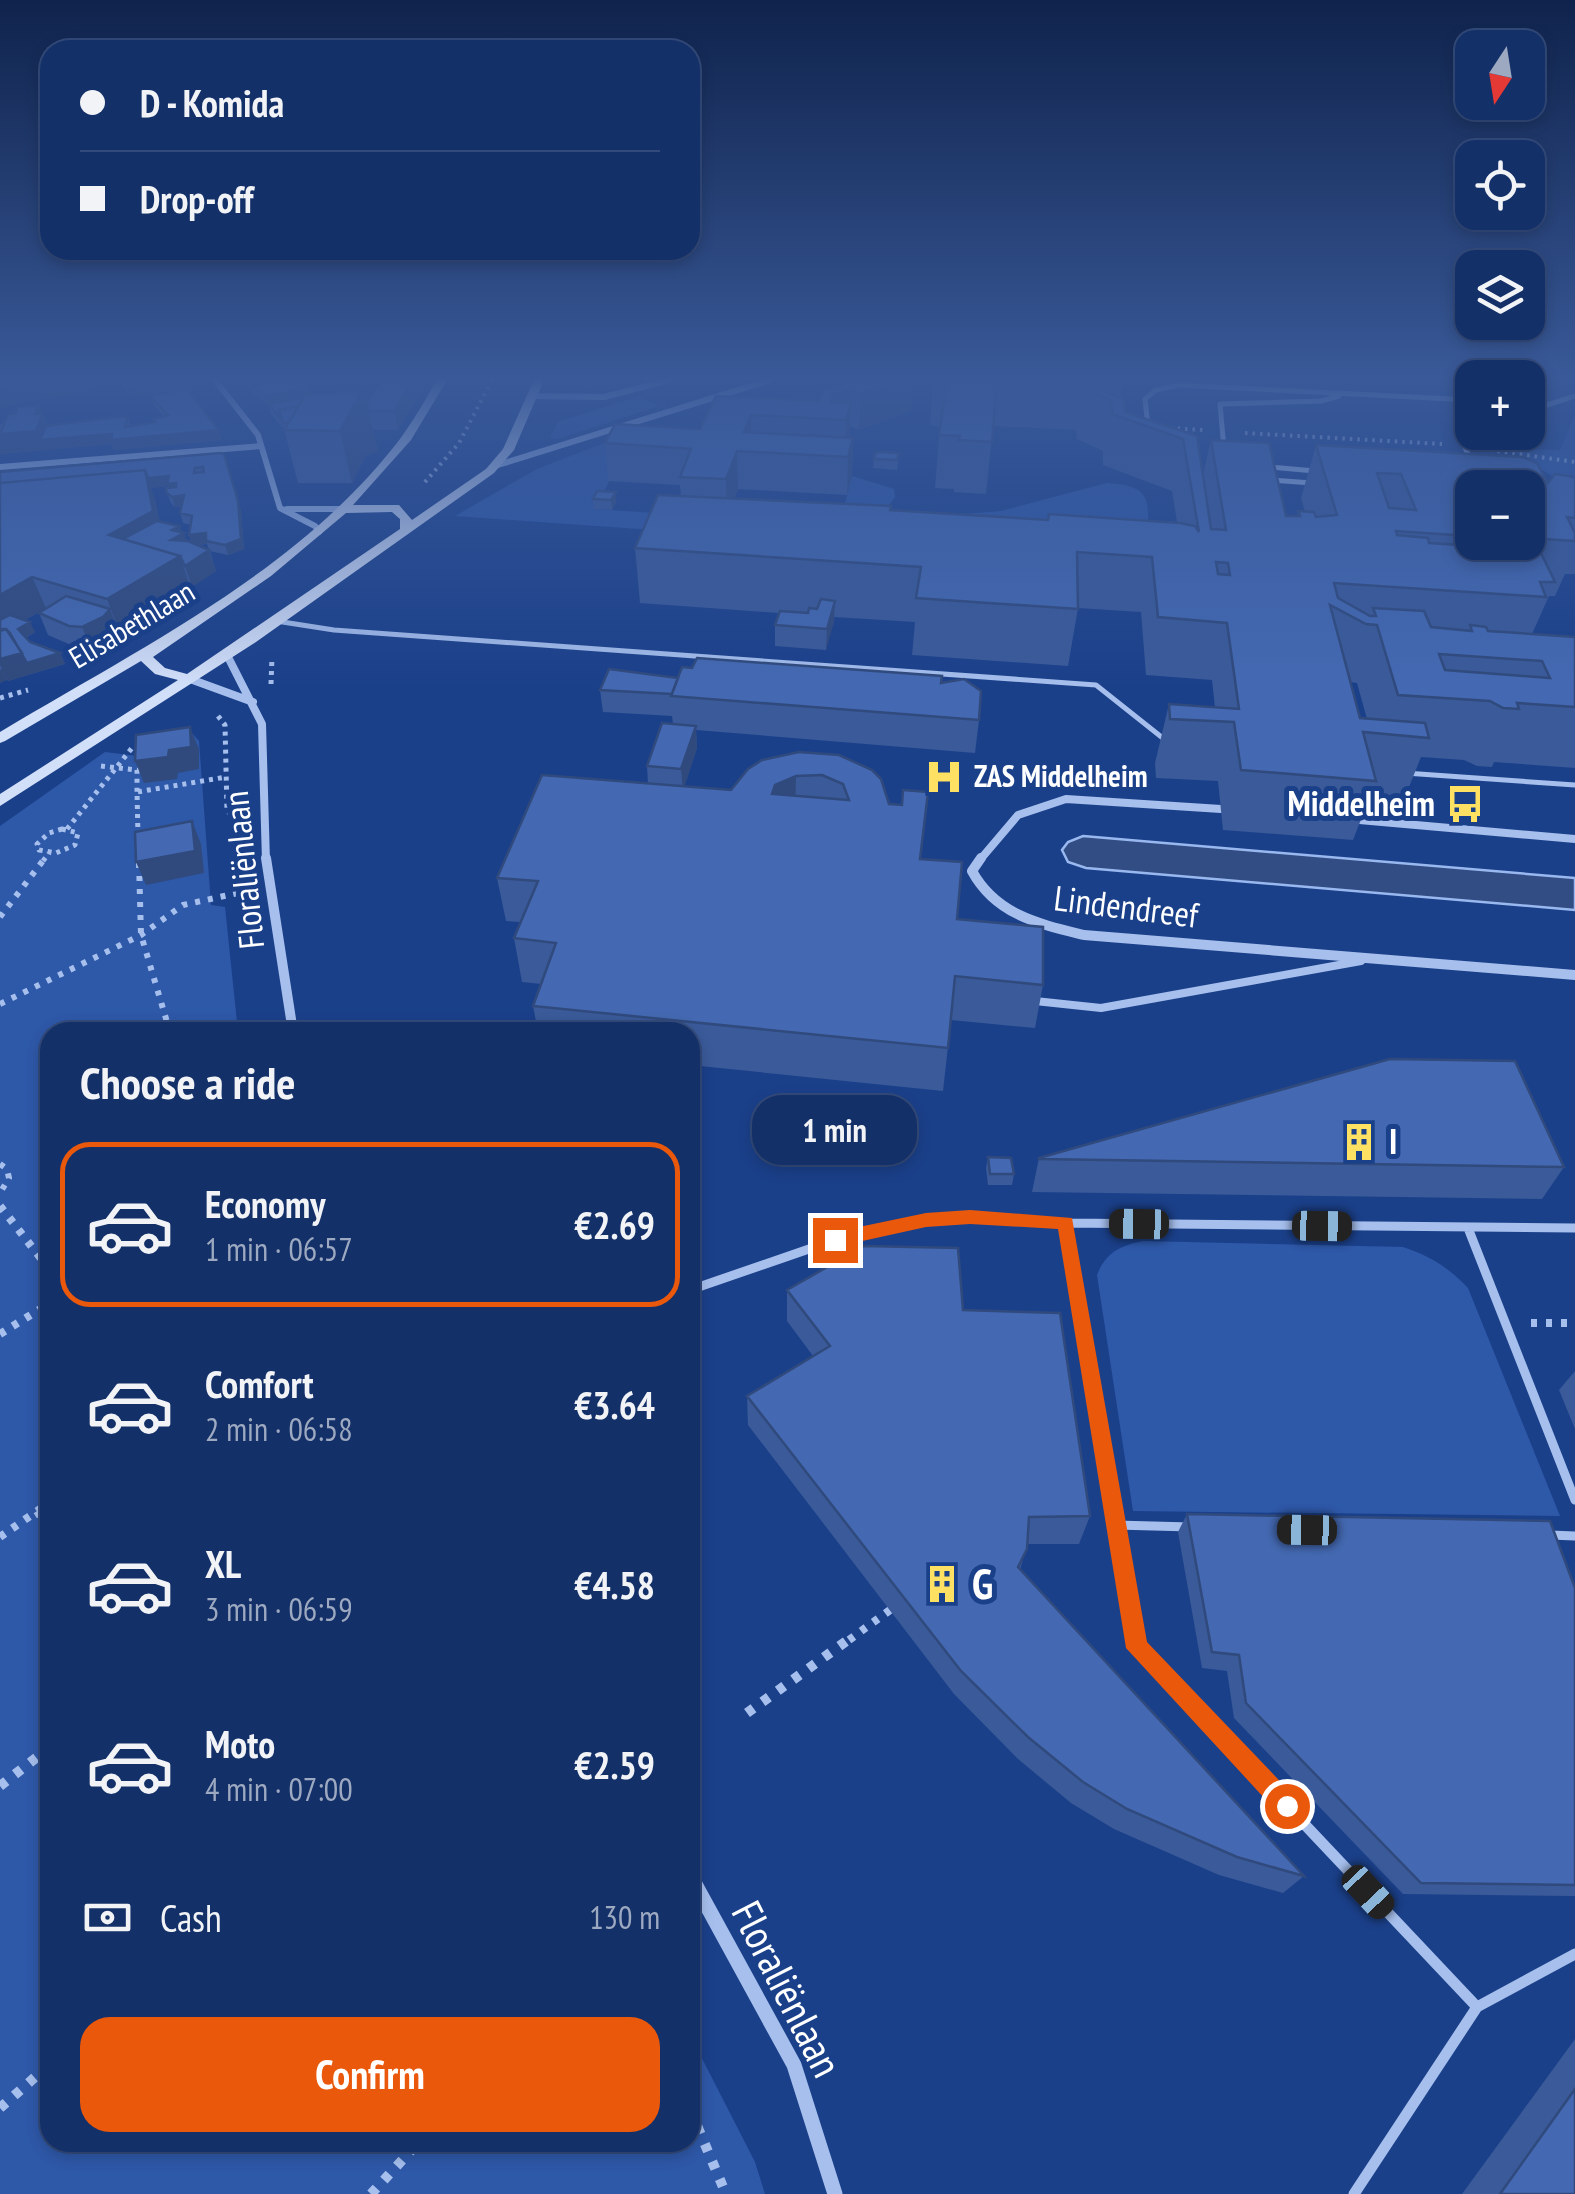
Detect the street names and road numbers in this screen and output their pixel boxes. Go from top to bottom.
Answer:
street label: Elisabethlaan [61,571,201,676]
street label: Floraliënlaan [212,789,274,951]
street label: Lindendreef [1051,874,1203,938]
street label: Floraliënlaan [720,1892,855,2086]

